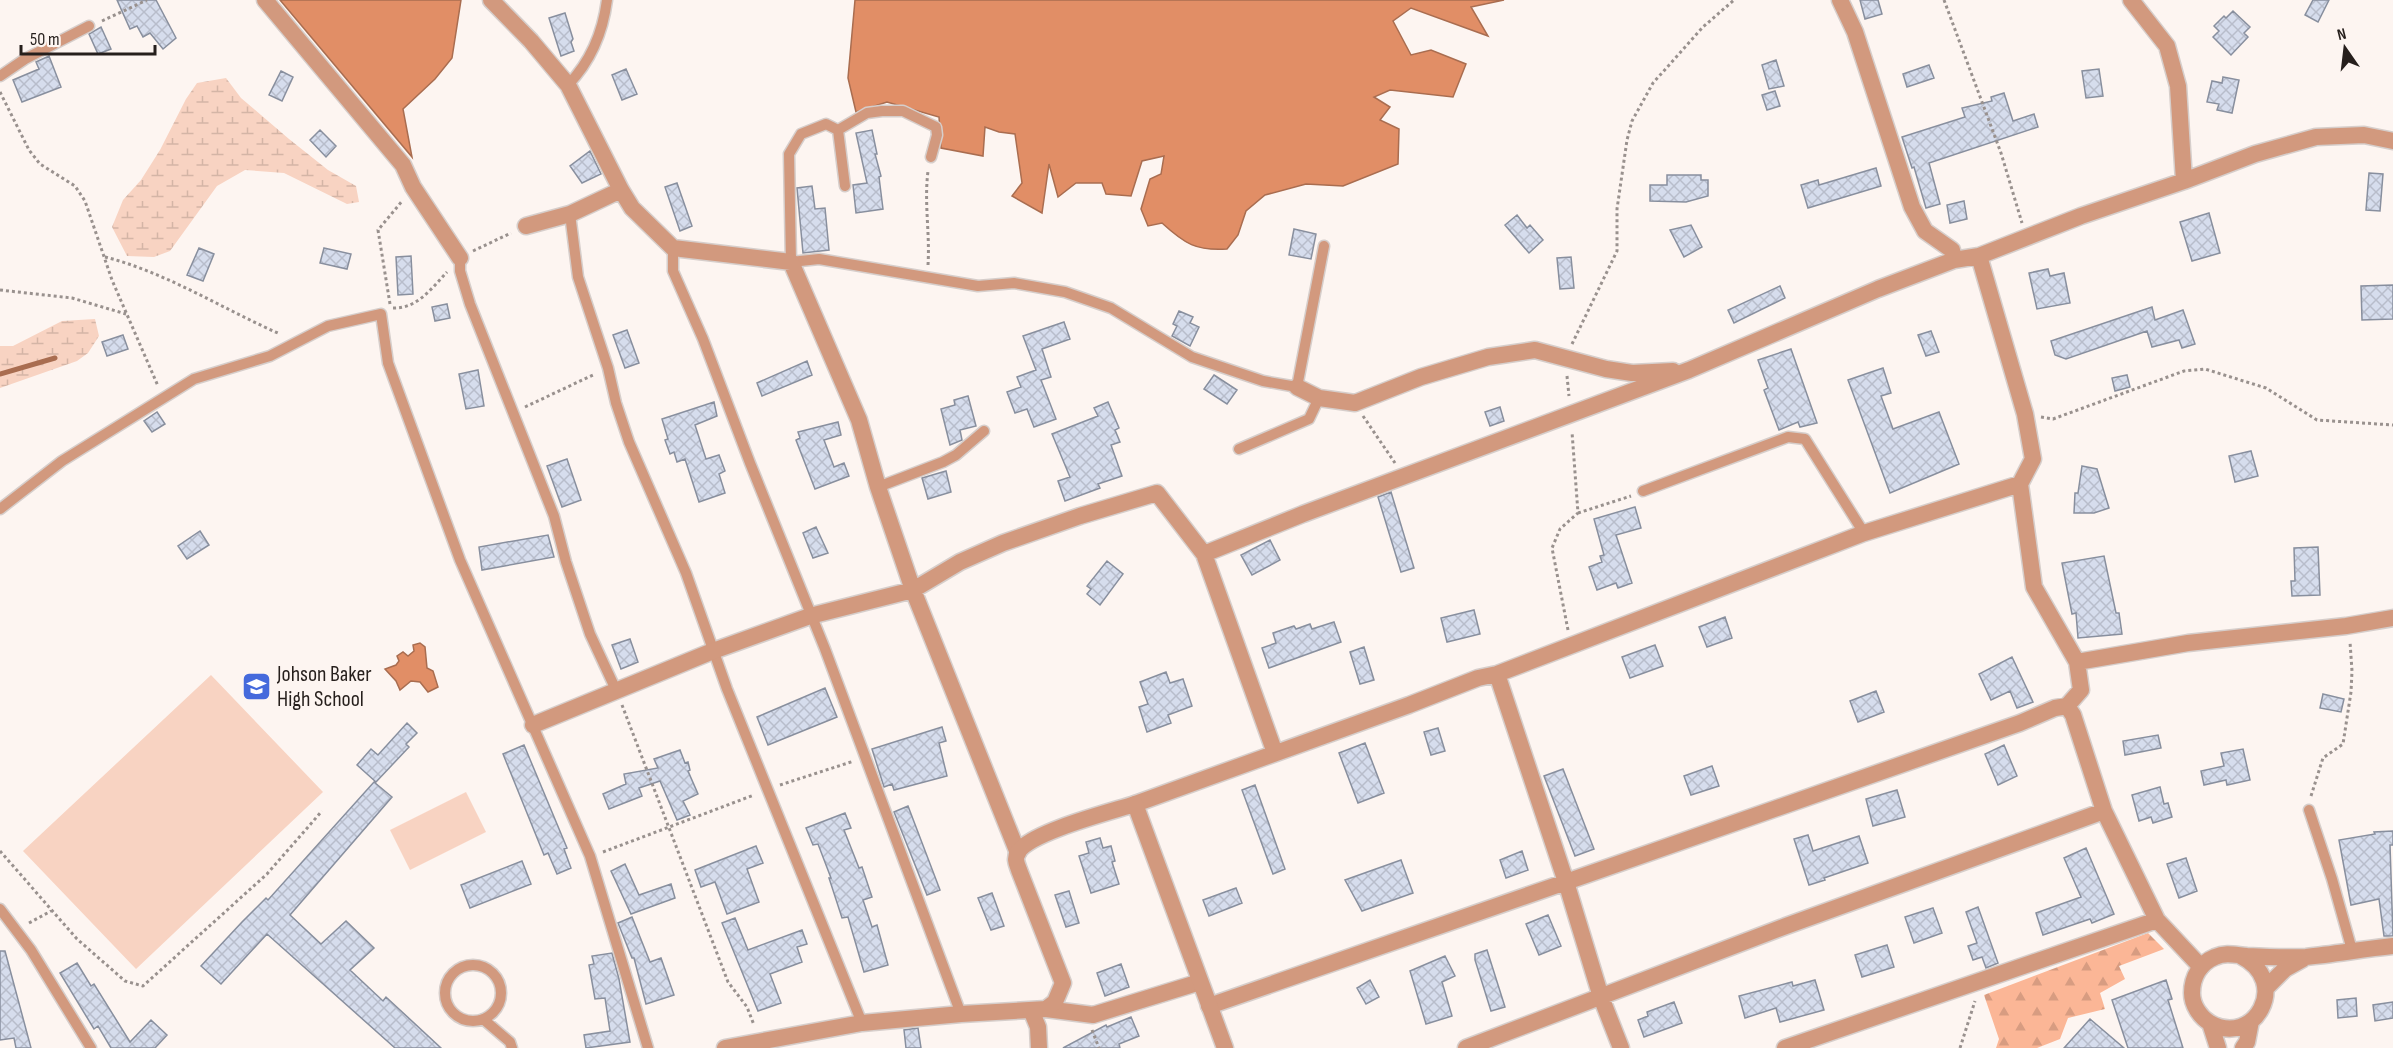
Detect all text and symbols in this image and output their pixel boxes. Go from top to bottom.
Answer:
scale bar [21,18,154,56]
north arrow [2315,18,2375,78]
text: N [2335,25,2348,45]
text: 50 m [30,29,60,50]
place label: Johson Baker High School [276,661,372,713]
school or university icon: Johson Baker High School [240,671,272,703]

